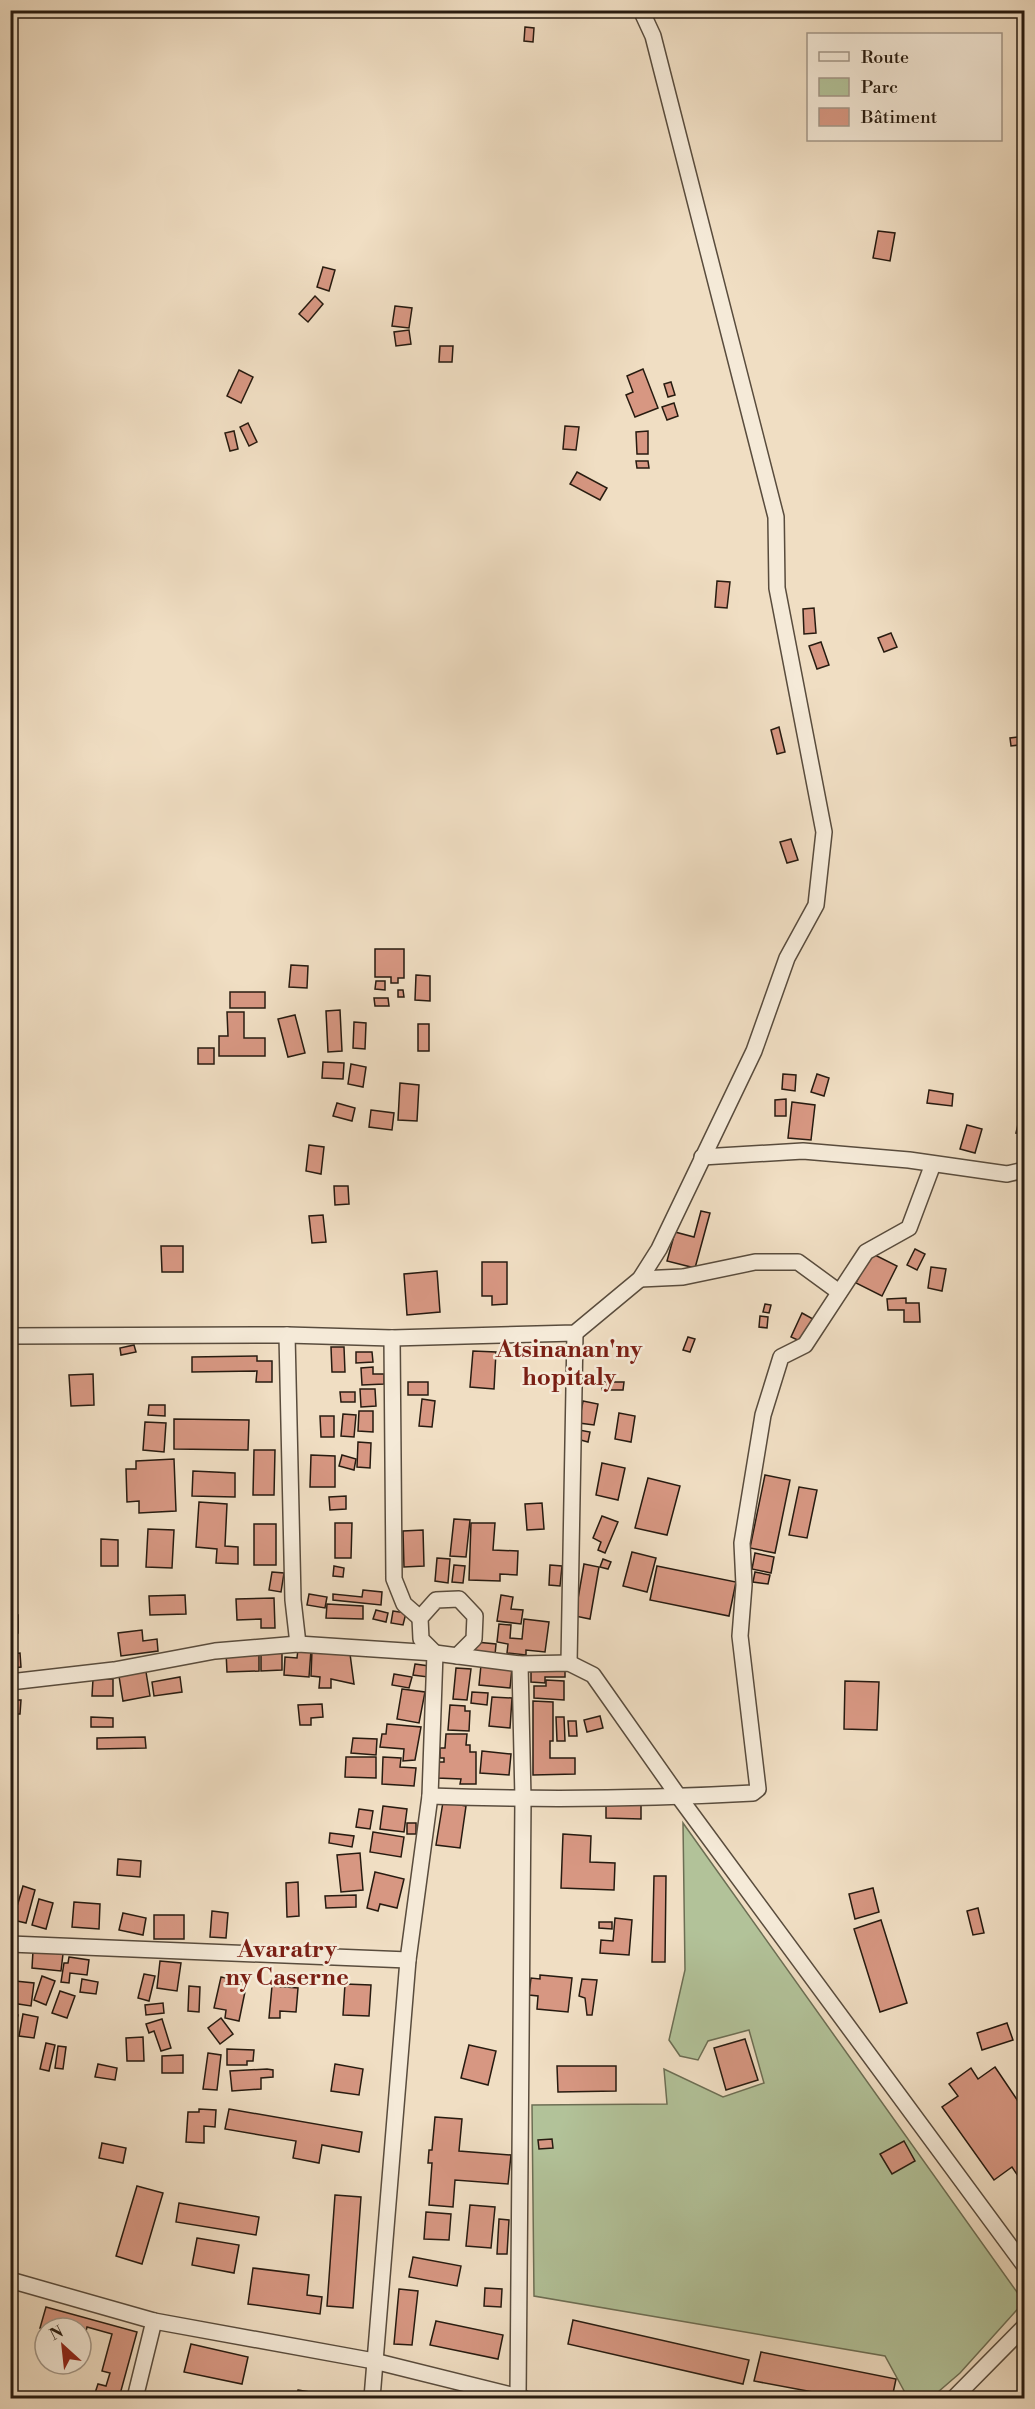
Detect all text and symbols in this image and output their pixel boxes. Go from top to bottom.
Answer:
legend [807,33,1002,141]
text: Route [861,46,909,69]
text: Parc [861,76,898,99]
text: Bâtiment [860,106,938,129]
district label: Atsinanan'ny hopitaly [495,1335,643,1393]
district label: Avaratry ny Caserne [225,1935,349,1993]
north arrow [33,2316,93,2376]
text: N [46,2322,67,2345]

